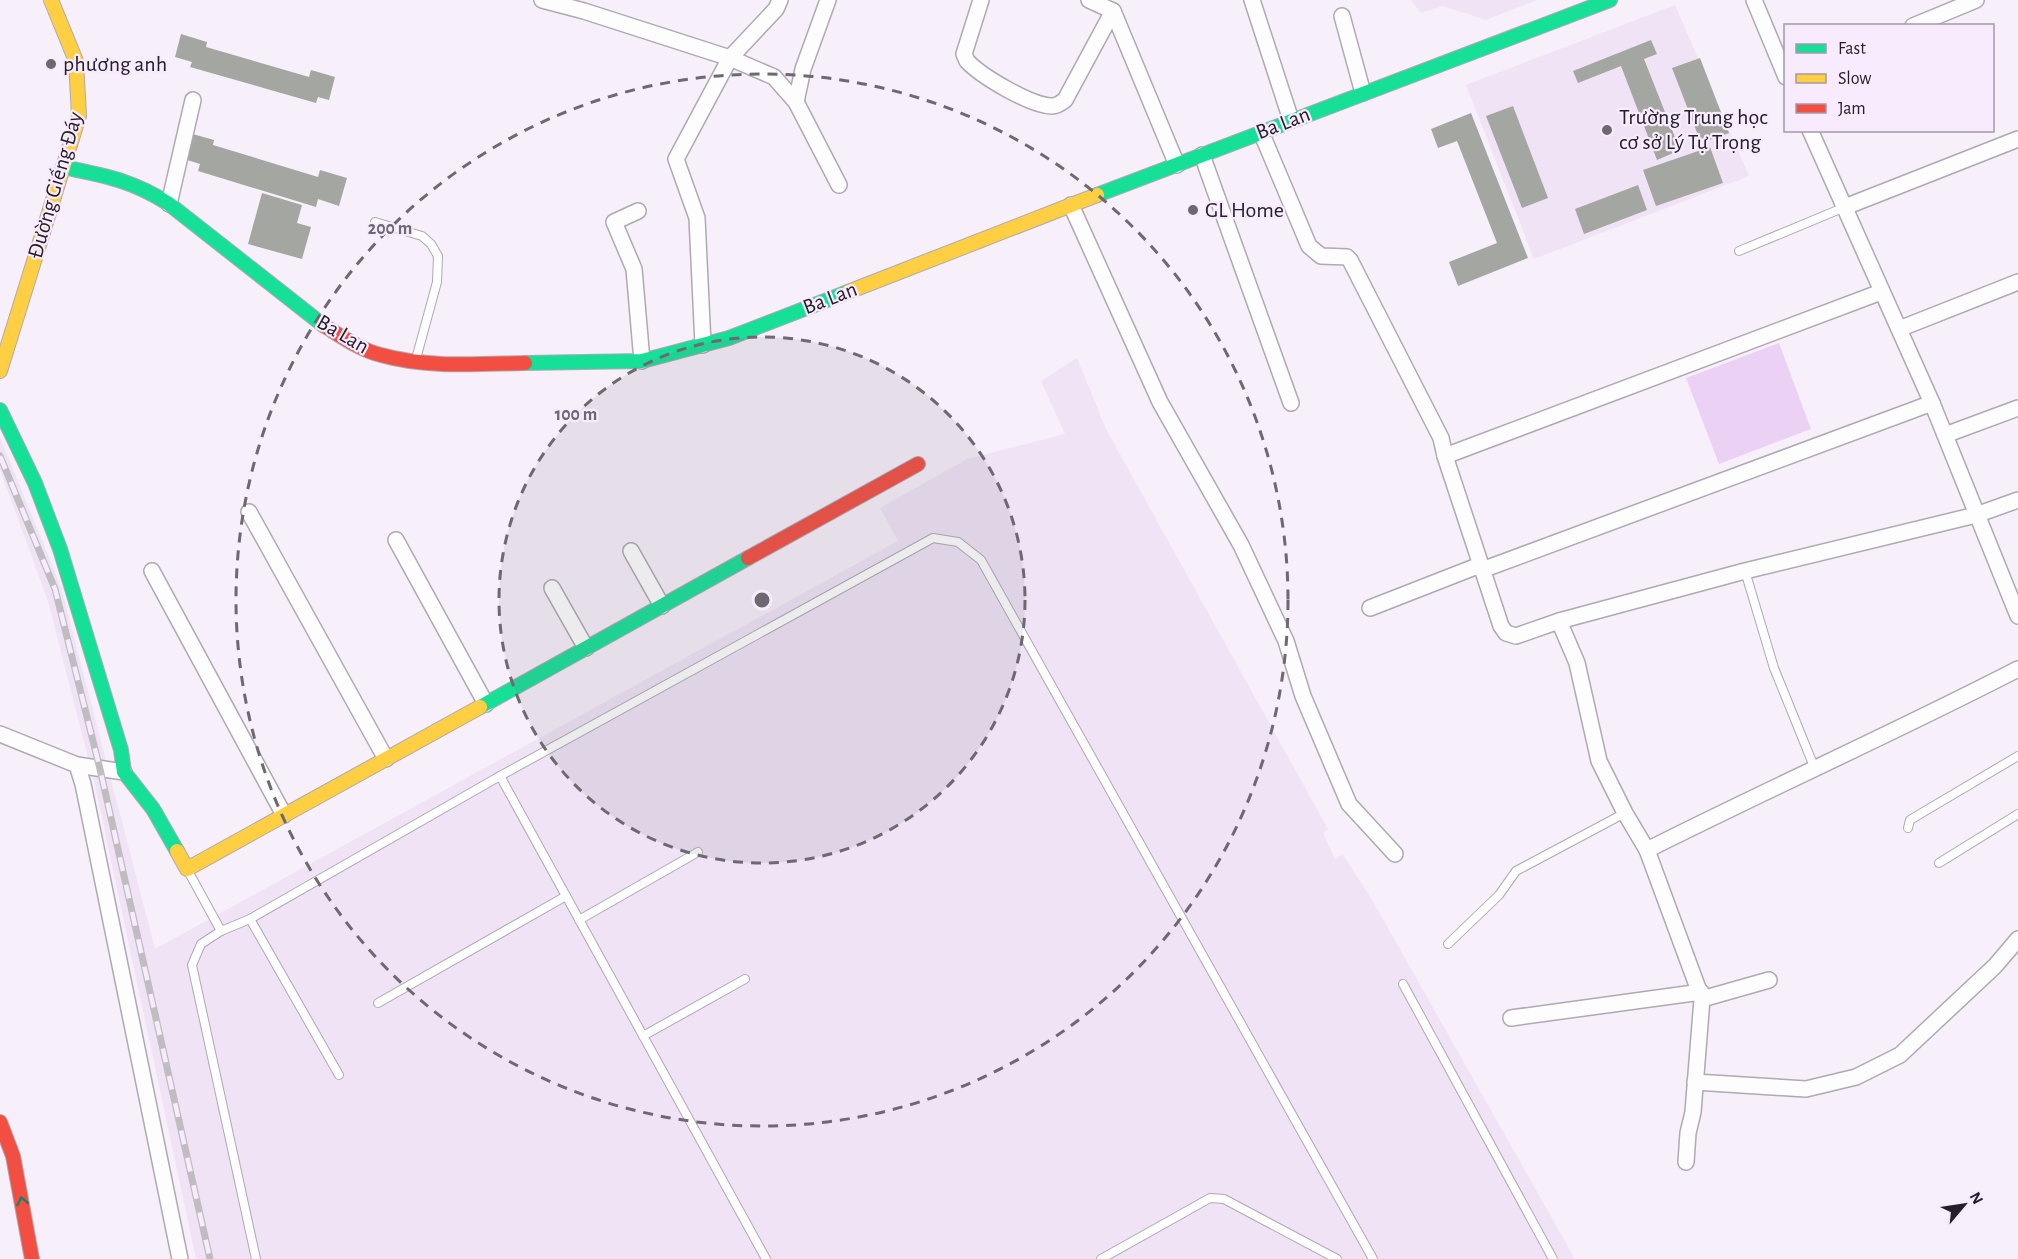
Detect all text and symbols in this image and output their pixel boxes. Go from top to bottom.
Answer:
legend [1784,24,1994,132]
text: Fast [1838,40,1866,58]
place label: phương anh [63,53,167,75]
marker: phương anh [44,57,58,71]
text: Slow [1838,70,1871,88]
text: Jam [1838,100,1866,118]
street label: Ba Lan [1253,103,1313,143]
place label: Trường Trung học cơ sở Lý Tự Trọng [1619,106,1768,153]
street label: Đường Giếng Đáy [24,109,87,261]
marker: Trường Trung học cơ sở Lý Tự Trọng [1600,123,1614,137]
place label: GL Home [1205,199,1284,221]
marker: GL Home [1186,203,1200,217]
text: 200 m [368,220,412,238]
street label: Ba Lan [800,278,860,318]
street label: Ba Lan [313,310,373,358]
text: 100 m [555,406,597,424]
centre of rings [752,590,772,610]
north arrow [1934,1175,1994,1235]
text: N [1967,1189,1986,1207]
one-way arrow [16,1197,28,1206]

